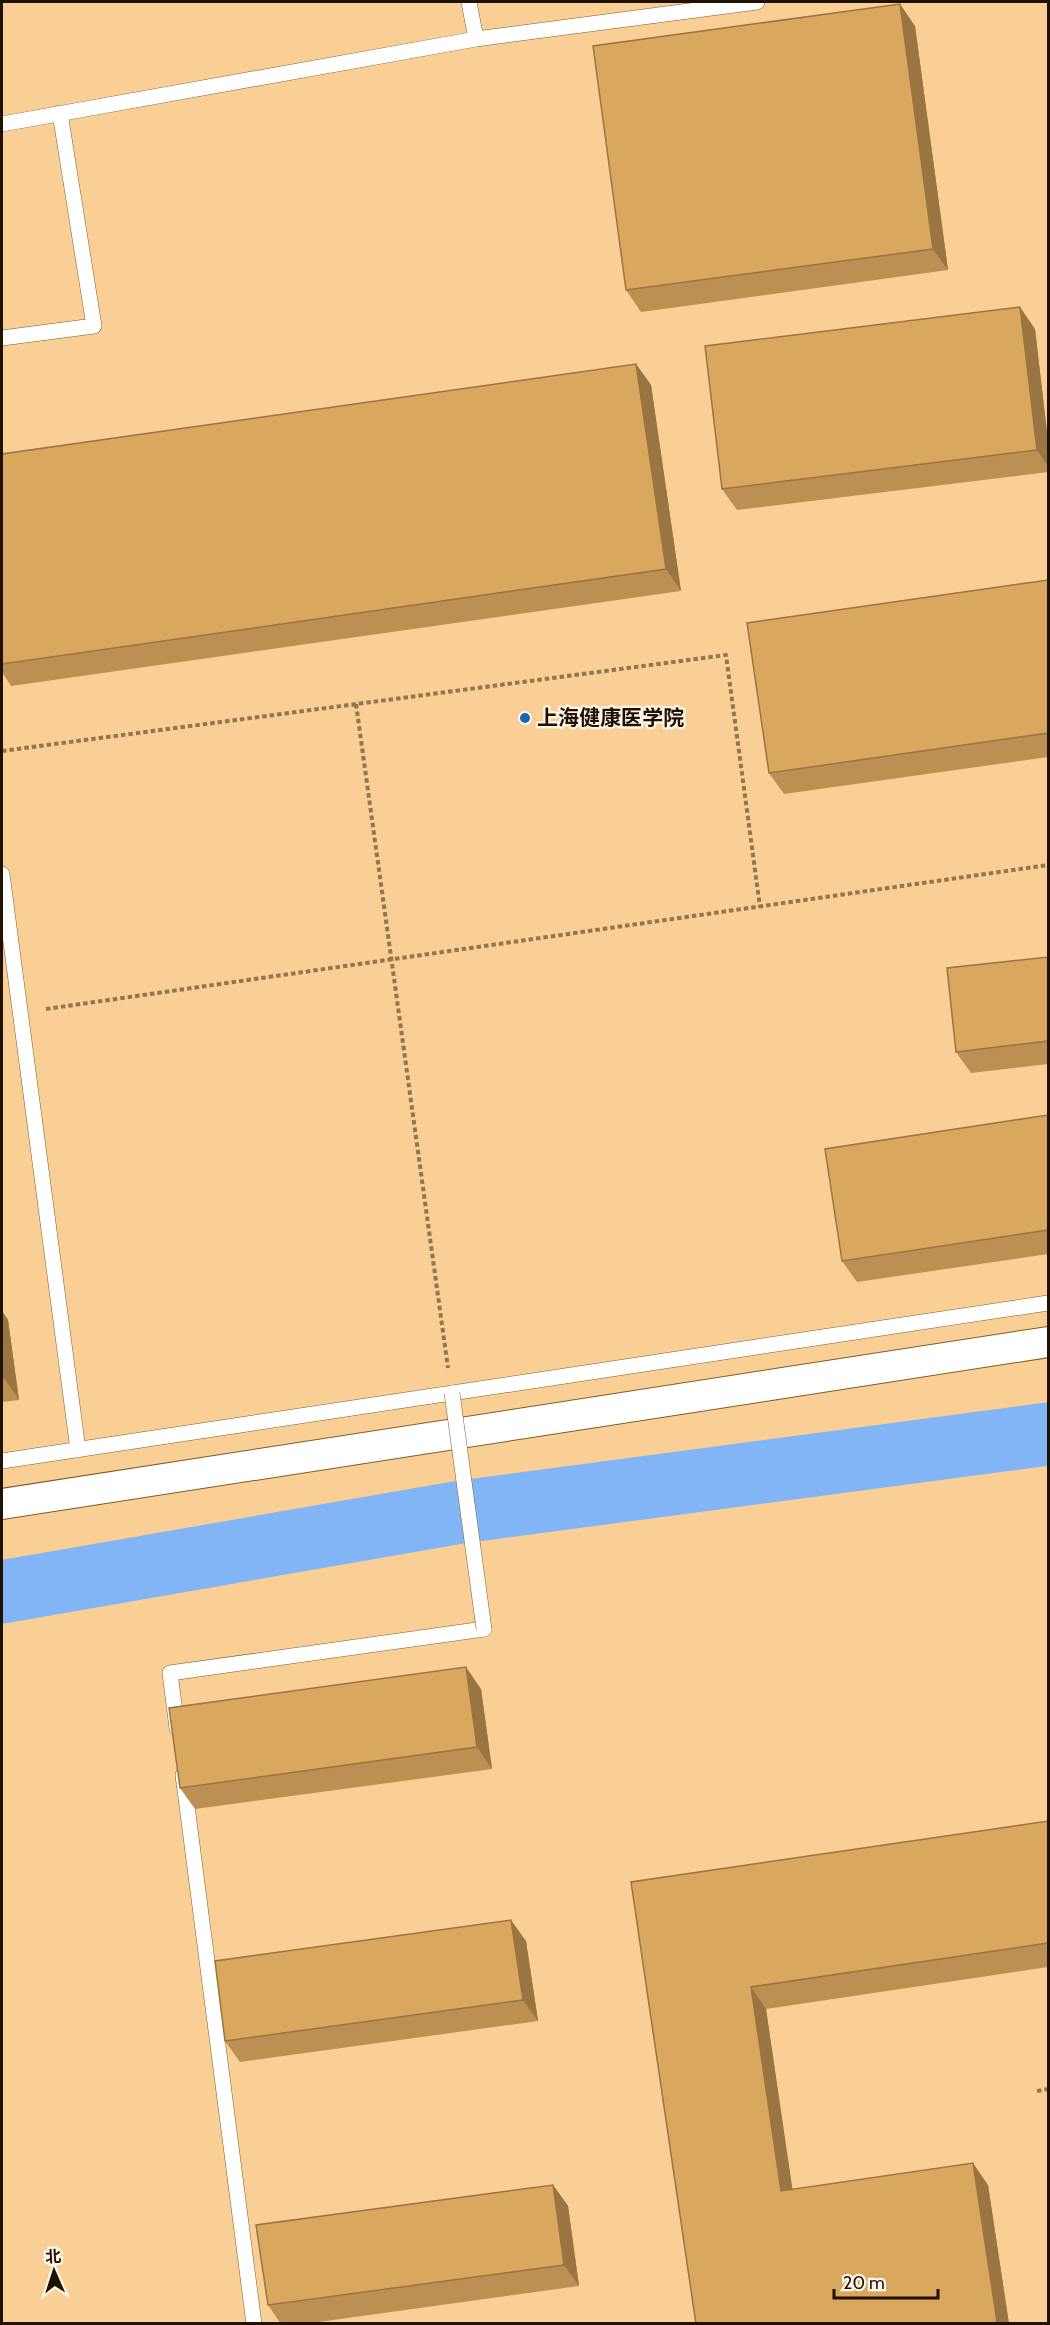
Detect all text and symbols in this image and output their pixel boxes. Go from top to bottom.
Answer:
place label: 上海健康医学院 [537,705,684,730]
marker: 上海健康医学院 [518,711,532,725]
north arrow [24,2241,84,2301]
text: 北 [45,2247,62,2266]
scale bar [834,2262,938,2300]
text: 20 m [843,2272,885,2294]

